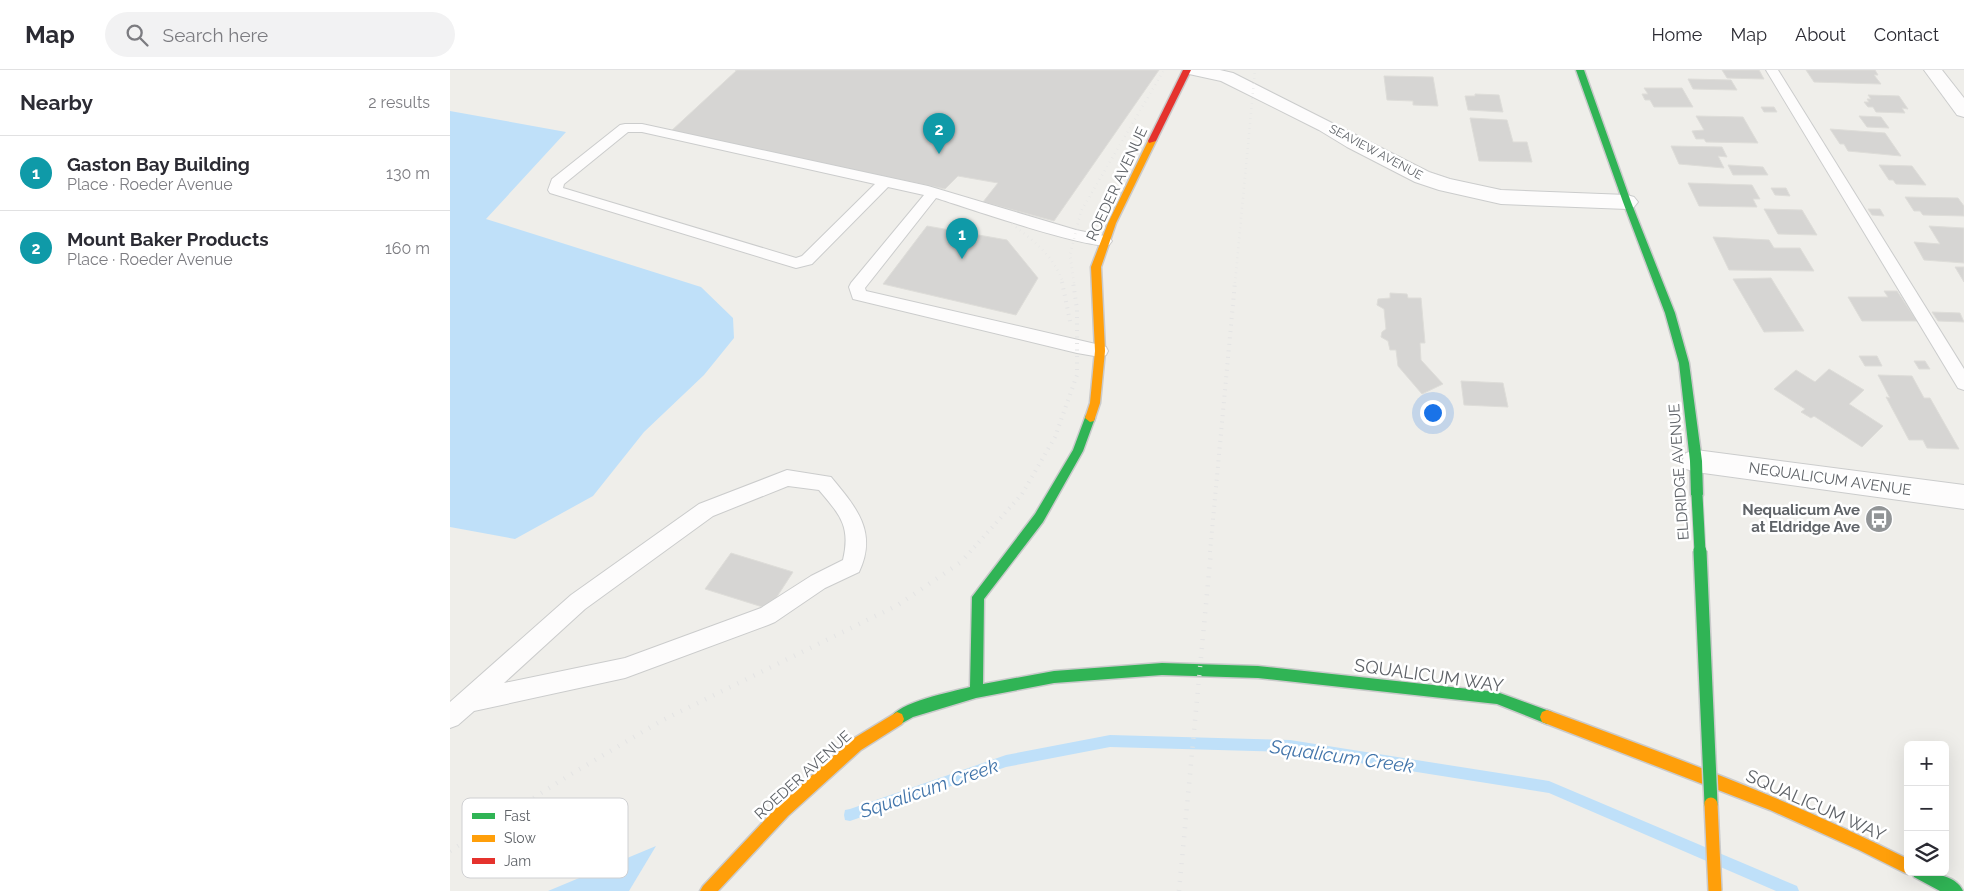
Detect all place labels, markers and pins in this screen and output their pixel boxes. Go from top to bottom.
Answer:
pin: 2 [923,113,955,154]
pin: 1 [946,218,978,259]
place label: Nequalicum Ave at Eldridge Ave [1742,501,1860,536]
bus stop icon: Nequalicum Ave at Eldridge Ave [1864,504,1894,534]

